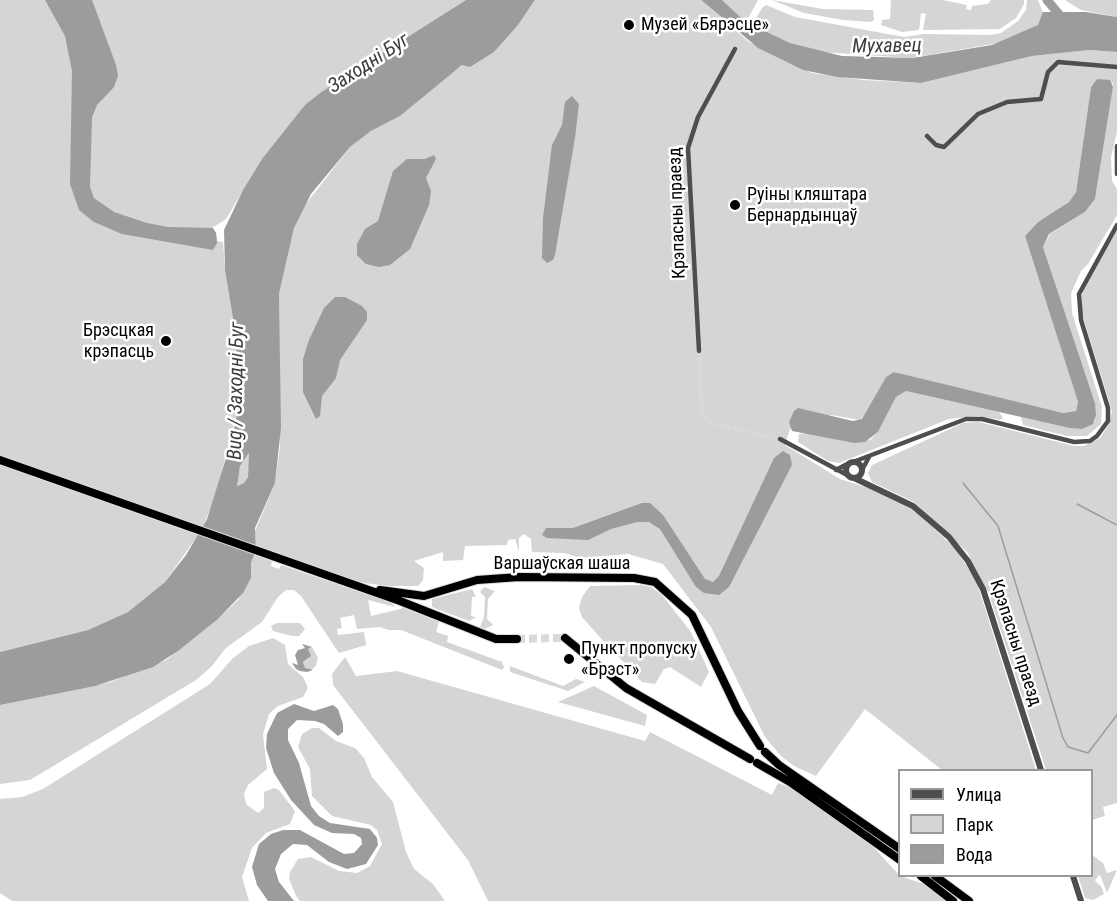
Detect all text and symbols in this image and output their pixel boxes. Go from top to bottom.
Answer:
place label: Музей «Бярэсце» [641,14,769,36]
marker: Музей «Бярэсце» [622,18,636,32]
water label: Заходні Буг [324,29,414,99]
water label: Мухавец [852,34,922,60]
street label: Крэпасны праезд [665,147,691,279]
place label: Руіны кляштара Бернардынцаў [747,184,867,226]
marker: Руіны кляштара Бернардынцаў [728,198,742,212]
place label: Брэсцкая крэпасць [83,320,154,362]
water label: Bug / Заходні Буг [224,322,250,460]
marker: Брэсцкая крэпасць [159,334,173,348]
street label: Варшаўская шаша [494,553,630,575]
street label: Крэпасны праезд [984,577,1046,709]
place label: Пункт пропуску «Брэст» [581,638,697,680]
marker: Пункт пропуску «Брэст» [562,652,576,666]
legend [898,769,1093,877]
text: Улица [956,784,1002,805]
text: Парк [956,814,993,835]
text: Вода [956,844,993,865]

